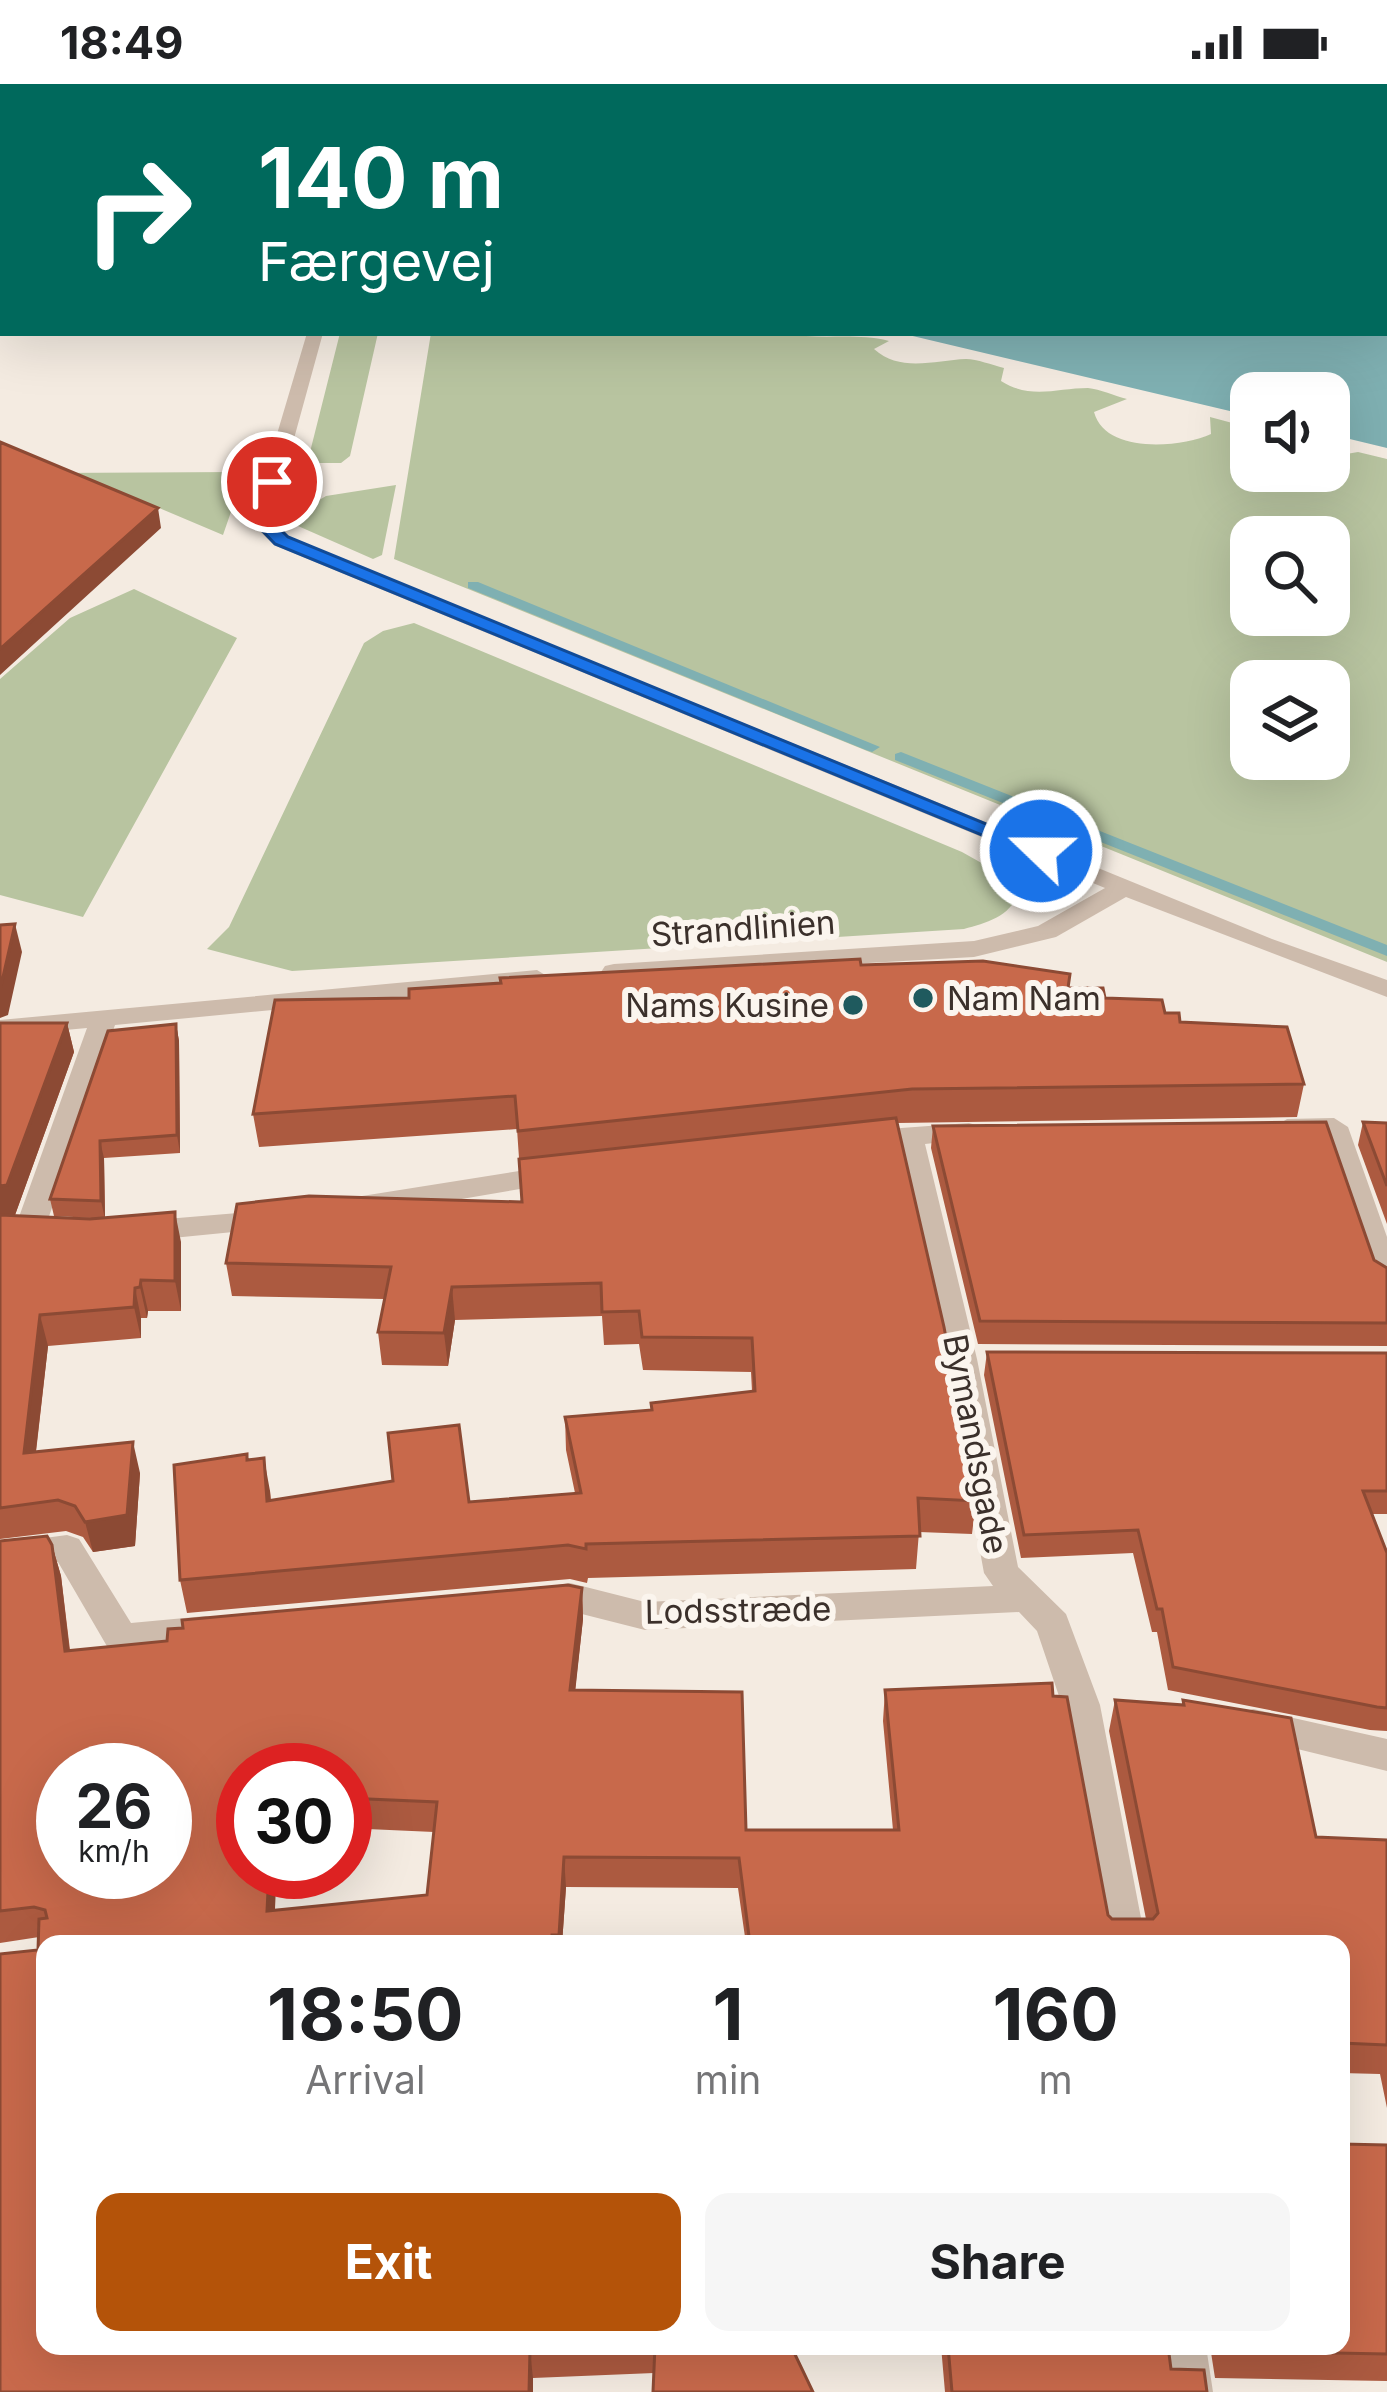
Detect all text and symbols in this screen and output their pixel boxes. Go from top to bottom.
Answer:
text: 18:49 [60,15,183,70]
text: 140 m [258,127,504,228]
icon: right [60,132,216,288]
text: Færgevej [258,229,495,294]
map controls [1230,372,1350,780]
button: sound [1230,372,1350,492]
pin [221,431,323,533]
icon: arrive [239,449,305,515]
button: search [1230,516,1350,636]
button: layers [1230,660,1350,780]
position arrow [978,788,1104,914]
street label: Strandlinien [649,902,837,954]
place label: Nam Nam [947,978,1101,1018]
place label: Nams Kusine [625,985,829,1025]
marker: Nam Nam [910,985,936,1011]
marker: Nams Kusine [840,992,866,1018]
street label: Bymandsgade [935,1331,1017,1557]
street label: Lodsstræde [644,1588,832,1632]
speed limit sign: 30 [216,1743,372,1899]
text: 26 [76,1770,152,1842]
text: km/h [78,1833,150,1869]
text: 18:50 [267,1970,464,2057]
text: 1 [713,1970,744,2057]
text: 160 [993,1970,1119,2057]
text: Arrival [305,2056,425,2103]
text: min [695,2056,761,2103]
text: m [1039,2056,1073,2103]
button: Exit [96,2193,681,2331]
button: Share [705,2193,1290,2331]

